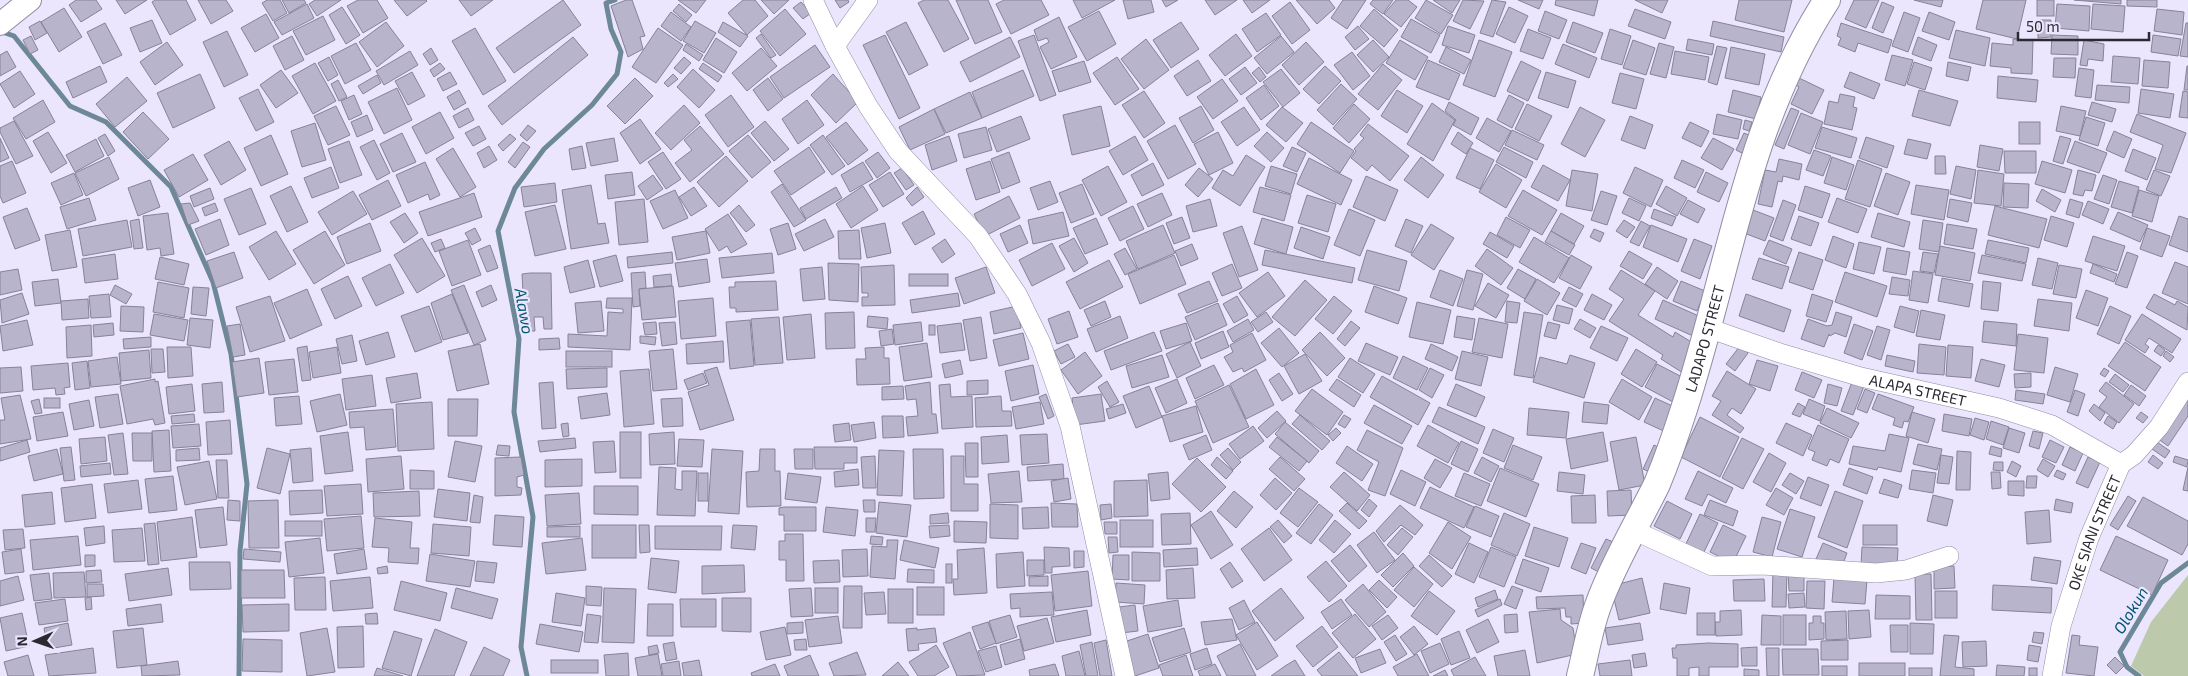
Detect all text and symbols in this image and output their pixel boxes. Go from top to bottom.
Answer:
scale bar [2018,10,2149,42]
text: 50 m [2026,17,2060,35]
street label: LADAPO STREET [1681,283,1728,394]
water label: Alawo [511,286,538,335]
street label: ALAPA STREET [1868,370,1968,409]
street label: OKE SIANI STREET [2064,472,2124,592]
water label: Olokun [2109,583,2151,637]
north arrow [10,616,60,666]
text: N [13,636,30,647]

